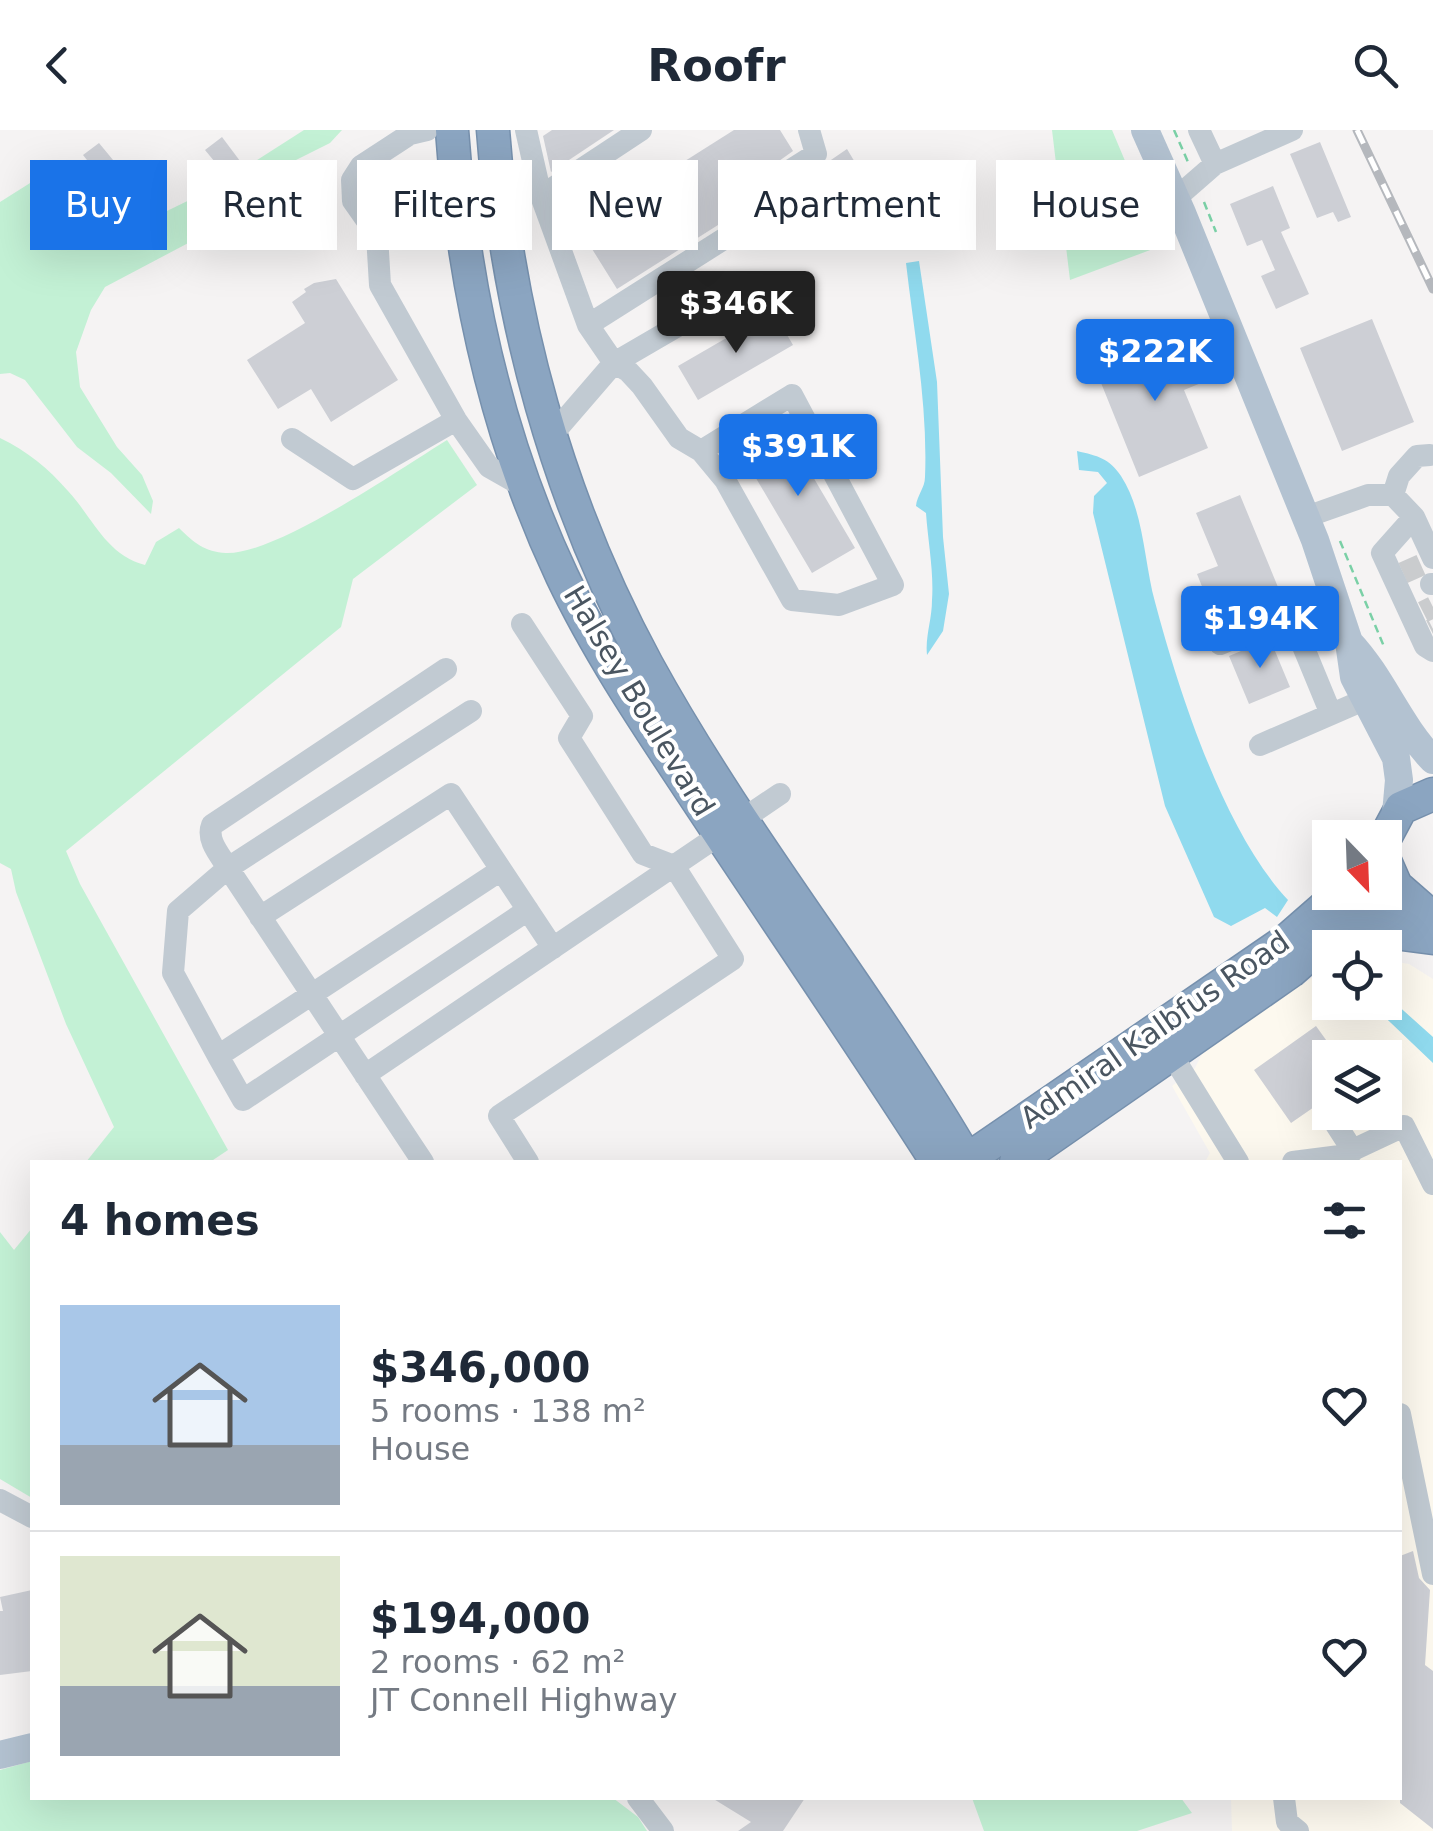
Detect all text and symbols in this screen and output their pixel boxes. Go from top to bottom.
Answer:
icon: back [30,38,85,93]
icon: search [1348,38,1403,93]
text: Roofr [647,39,786,92]
chip: Buy [30,160,167,250]
chip: Rent [187,160,337,250]
chip: Filters [357,160,532,250]
chip: New [552,160,698,250]
chip: Apartment [718,160,976,250]
chip: House [996,160,1175,250]
pin: $346K [666,271,806,356]
text: $346K [679,284,793,322]
pin: $222K [1085,319,1225,404]
text: $222K [1098,332,1212,370]
pin: $391K [728,414,868,499]
text: $391K [741,427,855,465]
street label: Halsey Boulevard [557,579,722,822]
pin: $194K [1190,586,1330,671]
text: $194K [1203,599,1317,637]
north arrow [1312,820,1402,910]
map controls [1312,820,1402,1130]
street label: Admiral Kalbfus Road [1014,923,1296,1136]
button: locate [1312,930,1402,1020]
button: layers [1312,1040,1402,1130]
icon: filters [1317,1193,1372,1248]
text: 4 homes [60,1196,260,1245]
text: $346,000 [370,1343,591,1392]
icon: home [140,1345,260,1465]
icon: heart [1317,1378,1372,1433]
text: 5 rooms · 138 m² [370,1392,646,1430]
text: House [370,1430,470,1468]
text: $194,000 [370,1594,591,1643]
icon: home [140,1596,260,1716]
icon: heart [1317,1629,1372,1684]
text: 2 rooms · 62 m² [370,1643,625,1681]
text: JT Connell Highway [370,1681,678,1719]

